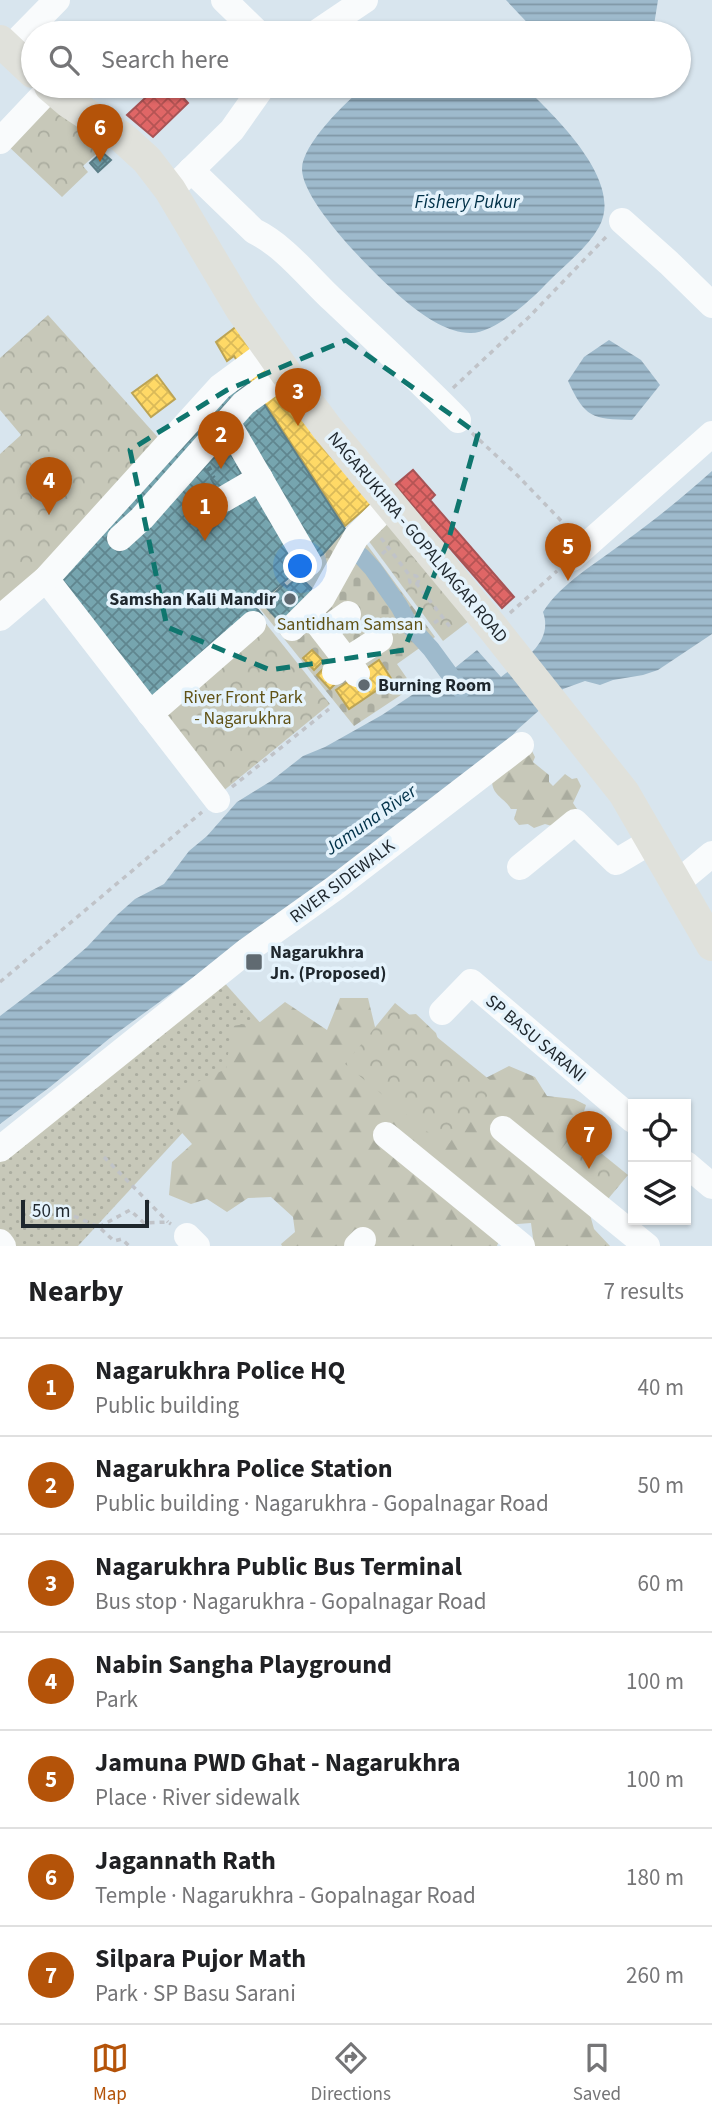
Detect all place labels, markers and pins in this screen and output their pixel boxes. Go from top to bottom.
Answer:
pin: 6 [77,104,123,162]
pin: 3 [275,368,321,426]
pin: 2 [198,411,244,469]
pin: 4 [26,457,72,515]
pin: 1 [182,483,228,541]
pin: 5 [545,523,591,581]
place label: Samshan Kali Mandir [109,587,277,612]
marker: Samshan Kali Mandir [282,591,298,607]
place label: Burning Room [378,673,491,698]
marker: Burning Room [356,677,372,693]
place label: Nagarukhra Jn. (Proposed) [270,940,386,986]
marker: Nagarukhra Jn. (Proposed) [244,952,264,972]
pin: 7 [566,1111,612,1169]

